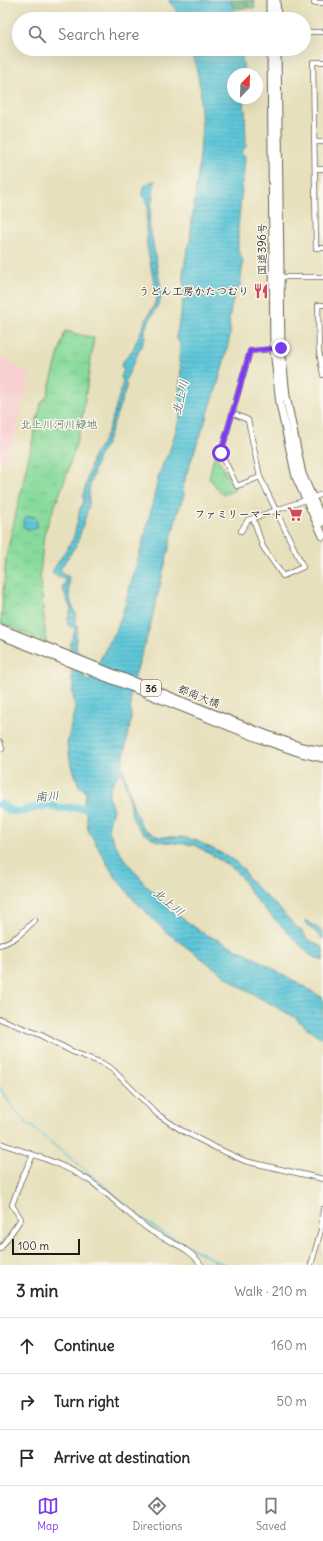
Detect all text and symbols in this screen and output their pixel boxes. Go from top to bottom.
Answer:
search box [12,12,311,56]
icon: search [26,23,48,45]
text: Search here [58,25,139,44]
north arrow [227,68,263,104]
street label: 国道396号 [255,223,269,275]
restaurant icon: うどん工房かたつむり [252,282,270,300]
place label: うどん工房かたつむり [139,284,249,298]
route end [272,339,290,357]
water label: 北上川 [169,378,191,416]
park label: 北上川河川緑地 [21,417,98,431]
route start [212,444,230,462]
supermarket icon: ファミリーマート [286,505,304,523]
place label: ファミリーマート [195,507,283,521]
road number: 36 [141,680,161,696]
street label: 都南大橋 [176,681,222,711]
water label: 南川 [34,787,60,805]
water label: 北上川 [150,885,188,919]
scale bar [12,1237,80,1256]
text: 100 m [18,1239,49,1253]
text: 3 min [16,1280,58,1302]
text: Walk · 210 m [234,1283,307,1300]
icon: ahead [16,1335,38,1357]
text: Continue [54,1336,115,1355]
text: 160 m [271,1337,307,1354]
icon: right [16,1391,38,1413]
text: Turn right [54,1392,119,1411]
text: 50 m [276,1393,307,1410]
icon: arrive [16,1447,38,1469]
text: Arrive at destination [54,1448,190,1467]
tab: Map [37,1495,59,1533]
tab: Directions [133,1495,182,1533]
tab: Saved [256,1495,286,1533]

